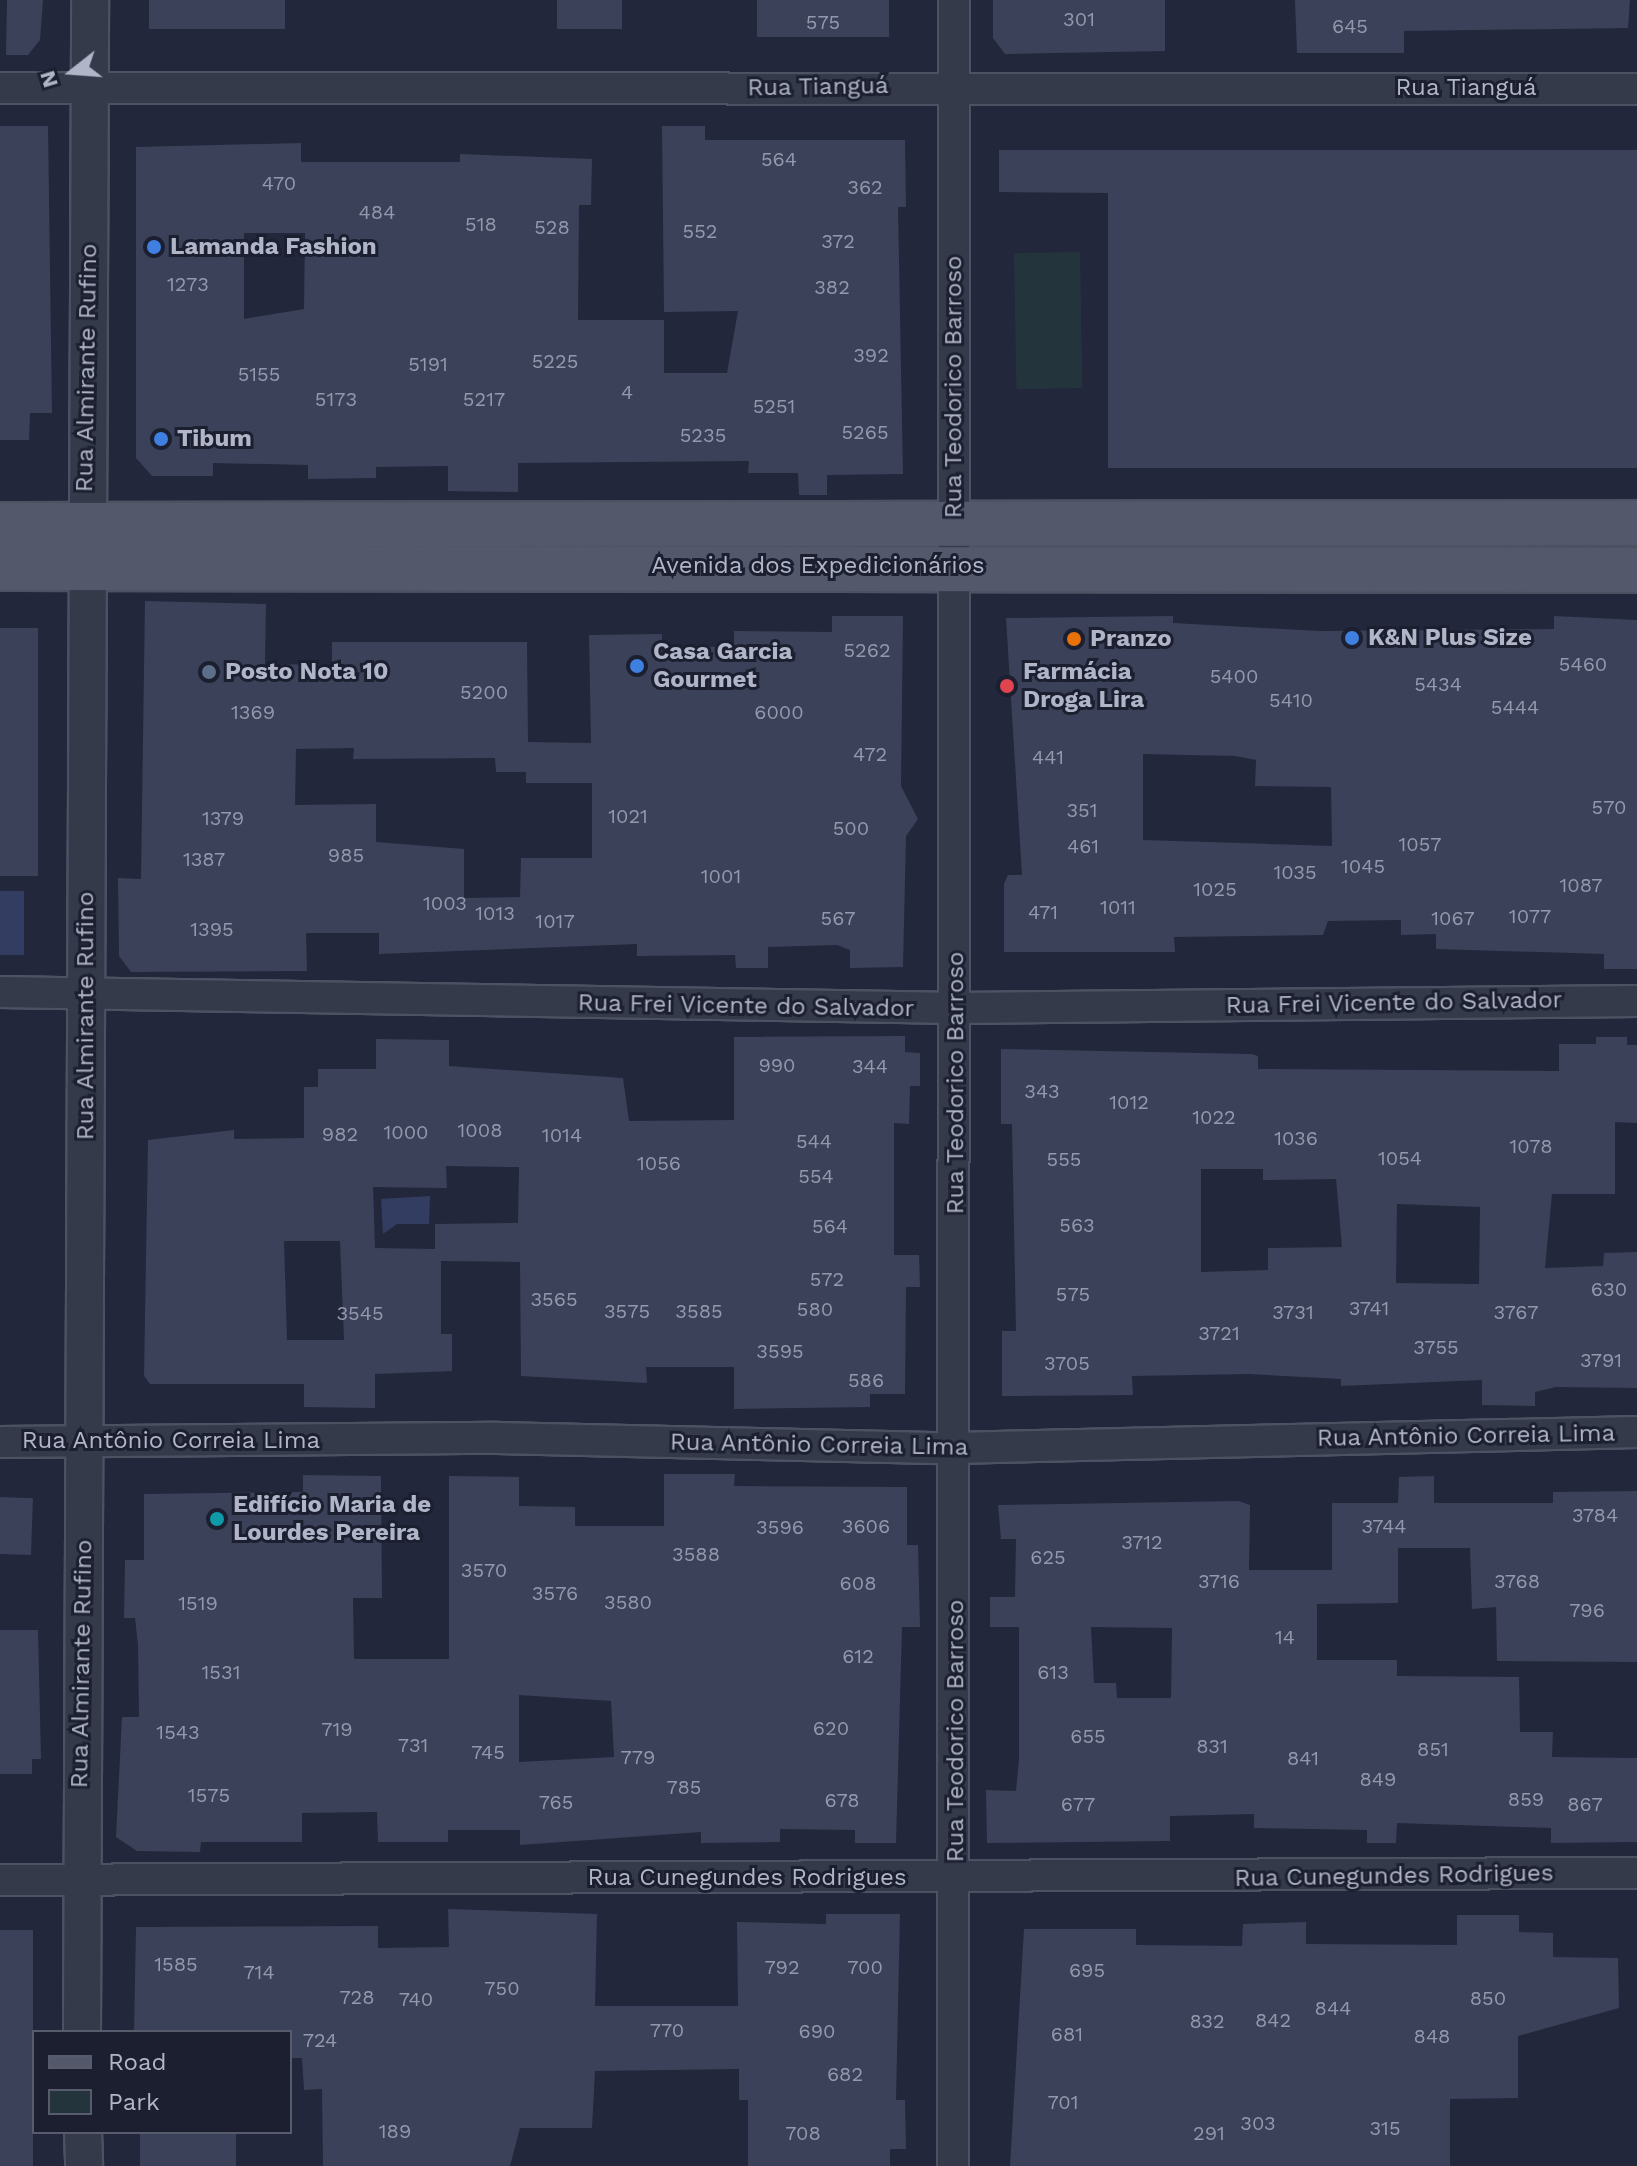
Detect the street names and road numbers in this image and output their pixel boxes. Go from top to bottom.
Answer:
street label: Rua Tianguá [747,71,889,103]
street label: Rua Tianguá [1395,74,1537,102]
street label: Rua Almirante Rufino [70,243,104,493]
street label: Rua Teodorico Barroso [940,255,968,519]
street label: Avenida dos Expedicionários [651,552,985,580]
street label: Rua Almirante Rufino [72,891,100,1141]
street label: Rua Teodorico Barroso [942,951,970,1215]
street label: Rua Frei Vicente do Salvador [1225,986,1563,1020]
street label: Rua Frei Vicente do Salvador [577,989,915,1023]
street label: Rua Antônio Correia Lima [1316,1419,1616,1453]
street label: Rua Antônio Correia Lima [21,1427,321,1455]
street label: Rua Antônio Correia Lima [669,1428,969,1462]
street label: Rua Almirante Rufino [65,1539,99,1789]
street label: Rua Teodorico Barroso [942,1599,970,1863]
street label: Rua Cunegundes Rodrigues [1234,1859,1554,1893]
street label: Rua Cunegundes Rodrigues [587,1864,907,1892]

